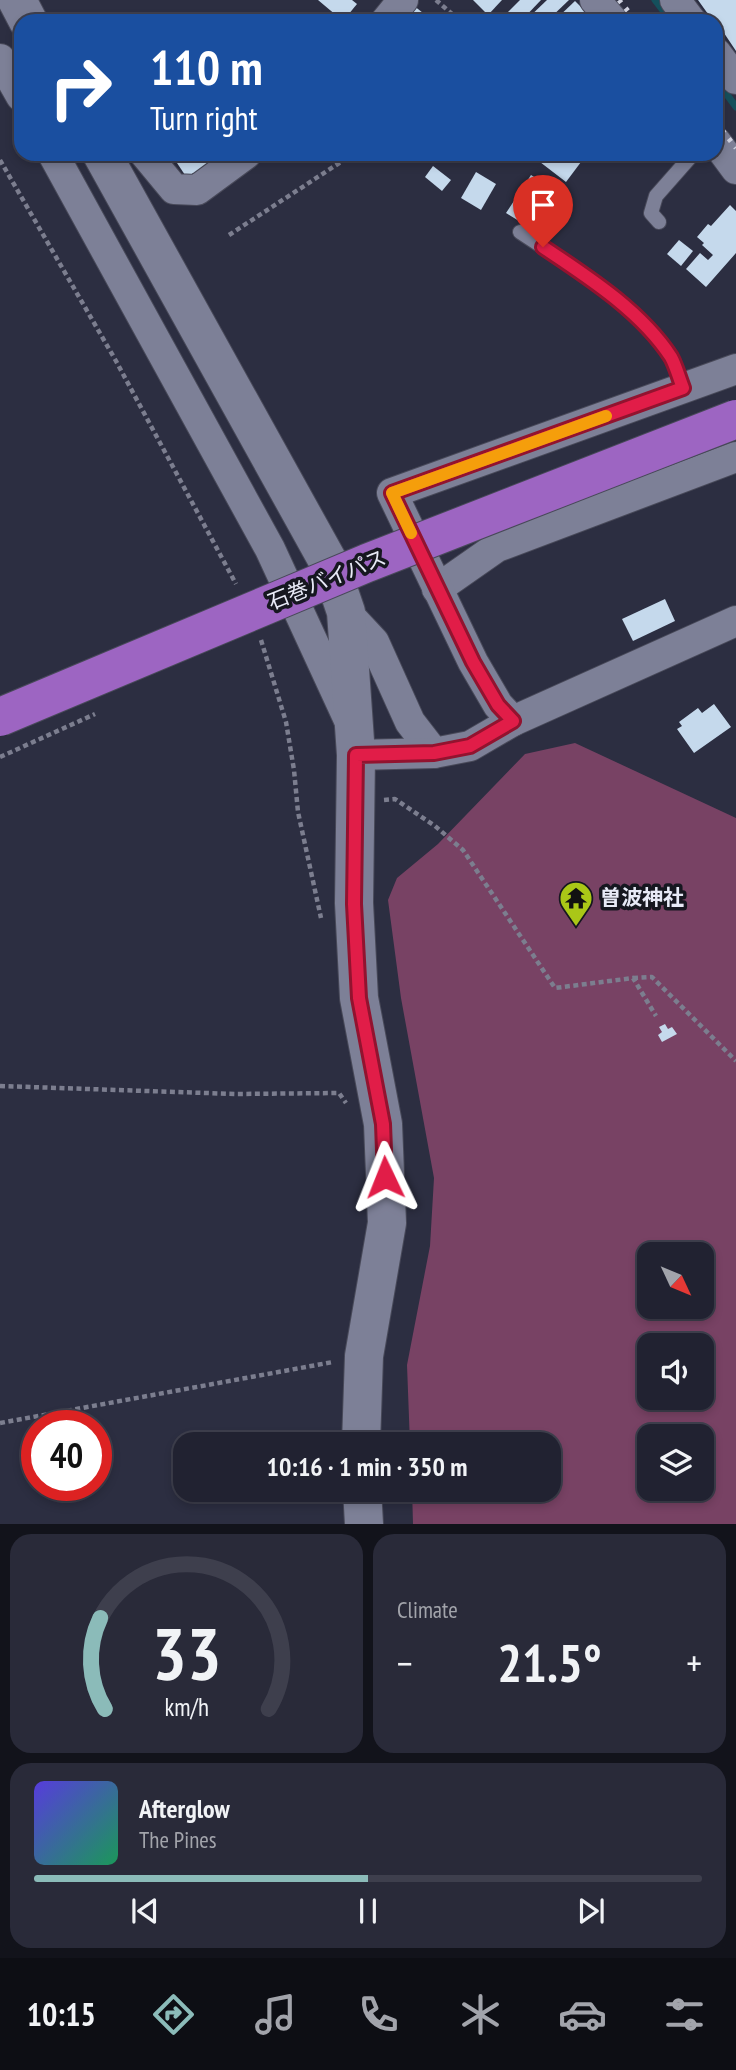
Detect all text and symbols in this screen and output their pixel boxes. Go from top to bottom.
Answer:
text: 110 m [150,35,263,99]
icon: right [35,42,126,133]
text: Turn right [150,97,258,139]
pin [513,175,573,247]
icon: arrive [524,186,562,224]
street label: 石巻バイパス [264,543,390,616]
temple icon: 曽波神社 [557,879,595,928]
place label: 曽波神社 [600,884,684,911]
position arrow [348,1140,422,1214]
north arrow [637,1242,714,1320]
map controls [637,1242,714,1501]
button: sound [637,1333,714,1410]
speed limit sign: 40 [21,1410,112,1501]
button: layers [637,1424,714,1501]
text: 10:16 · 1 min · 350 m [267,1450,467,1483]
text: Climate [397,1595,458,1624]
text: 33 [152,1606,221,1700]
text: 21.5° [497,1629,602,1696]
text: − [397,1638,413,1687]
text: + [686,1638,702,1687]
text: km/h [164,1691,209,1723]
text: Afterglow [139,1792,230,1825]
text: The Pines [139,1825,217,1854]
icon: previous [126,1892,164,1930]
icon: pause [349,1892,387,1930]
icon: next [572,1892,610,1930]
icon: directions [149,1990,198,2039]
icon: music [251,1990,300,2039]
icon: phone [354,1990,403,2039]
icon: climate [456,1990,505,2039]
icon: car [558,1990,607,2039]
icon: filters [660,1990,709,2039]
text: 10:15 [27,1993,96,2035]

